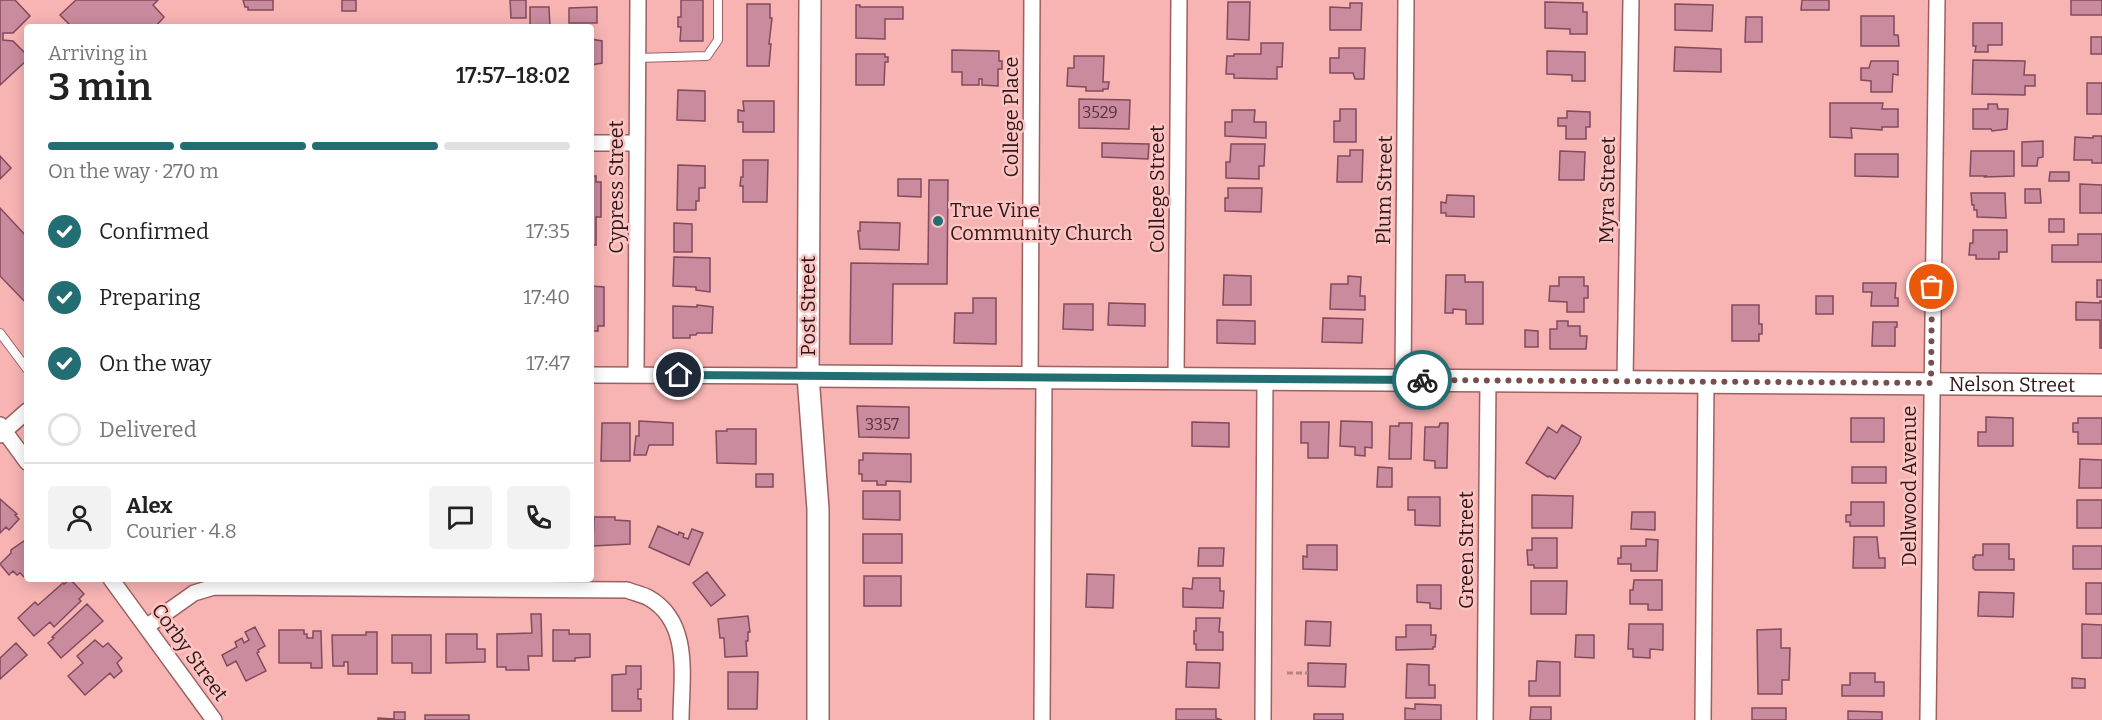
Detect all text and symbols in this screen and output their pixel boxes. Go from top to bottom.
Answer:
text: Arriving in [48,41,147,65]
street label: College Place [999,56,1023,178]
text: 17:57–18:02 [456,62,570,89]
text: 3 min [48,64,152,110]
house number: 3529 [1082,103,1118,122]
street label: Cypress Street [604,120,628,254]
street label: College Street [1145,125,1169,253]
street label: Plum Street [1371,135,1397,245]
street label: Myra Street [1594,136,1620,244]
text: On the way · 270 m [48,159,219,183]
place label: True Vine Community Church [950,198,1133,245]
marker: True Vine Community Church [931,214,945,228]
icon: check [48,215,81,248]
text: Confirmed [99,218,209,245]
text: 17:35 [526,219,570,243]
street label: Post Street [796,256,820,356]
pin [1906,261,1957,312]
icon: bag [1915,270,1948,303]
icon: check [48,281,81,314]
text: Preparing [99,284,201,311]
text: 17:40 [523,285,570,309]
icon: check [48,347,81,380]
pin [653,349,704,400]
text: On the way [99,350,211,377]
courier [1392,350,1452,410]
text: 17:47 [526,351,570,375]
icon: home [662,358,695,391]
icon: bike [1406,364,1439,397]
street label: Nelson Street [1949,372,2075,397]
street label: Dellwood Avenue [1897,405,1921,567]
house number: 3357 [865,415,899,434]
text: Delivered [99,416,197,443]
button: person [48,486,111,549]
button: chat [429,486,492,549]
button: phone [507,486,570,549]
street label: Green Street [1454,491,1478,609]
text: Alex [126,492,172,519]
text: Courier · 4.8 [126,519,237,543]
street label: Corby Street [147,599,233,705]

